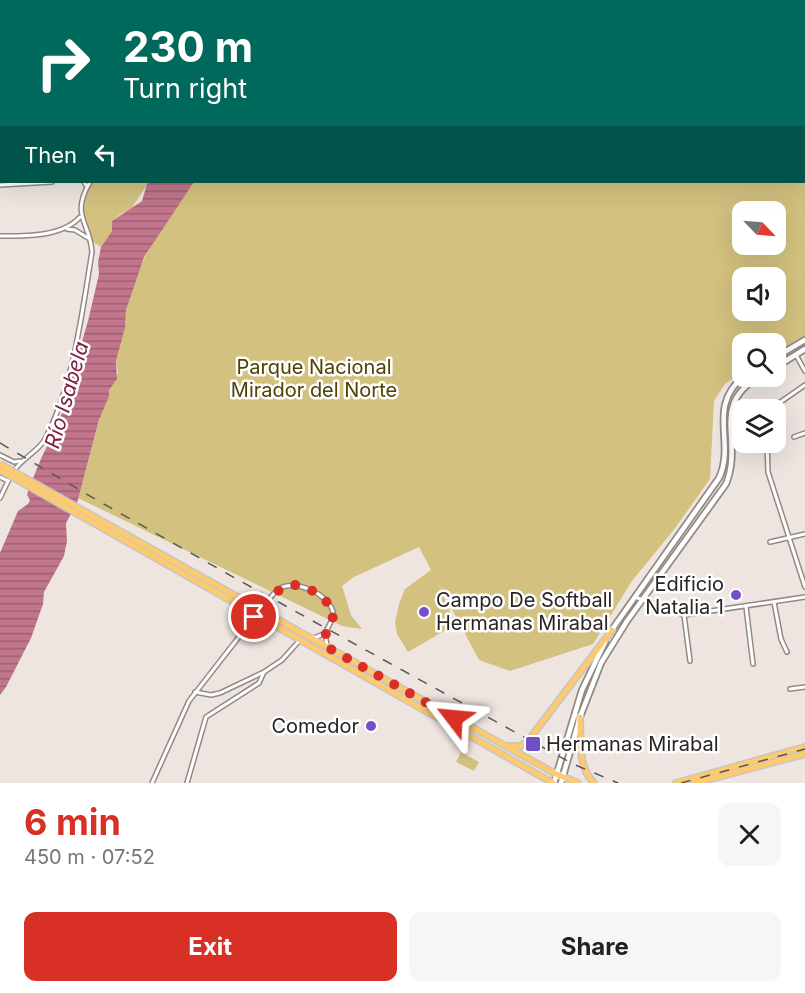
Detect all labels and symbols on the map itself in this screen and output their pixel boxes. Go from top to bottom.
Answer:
north arrow [732,201,786,255]
water label: Río Isabela [39,339,94,451]
park label: Parque Nacional Mirador del Norte [231,355,397,402]
place label: Edificio Natalia 1 [645,572,724,619]
place label: Campo De Softball Hermanas Mirabal [436,588,612,635]
marker: Edificio Natalia 1 [729,588,743,602]
pin [228,591,279,642]
marker: Campo De Softball Hermanas Mirabal [417,605,431,619]
position arrow [422,686,486,750]
place label: Comedor [271,714,359,738]
marker: Comedor [364,719,378,733]
place label: Hermanas Mirabal [546,732,719,756]
marker: Hermanas Mirabal [524,735,542,753]

